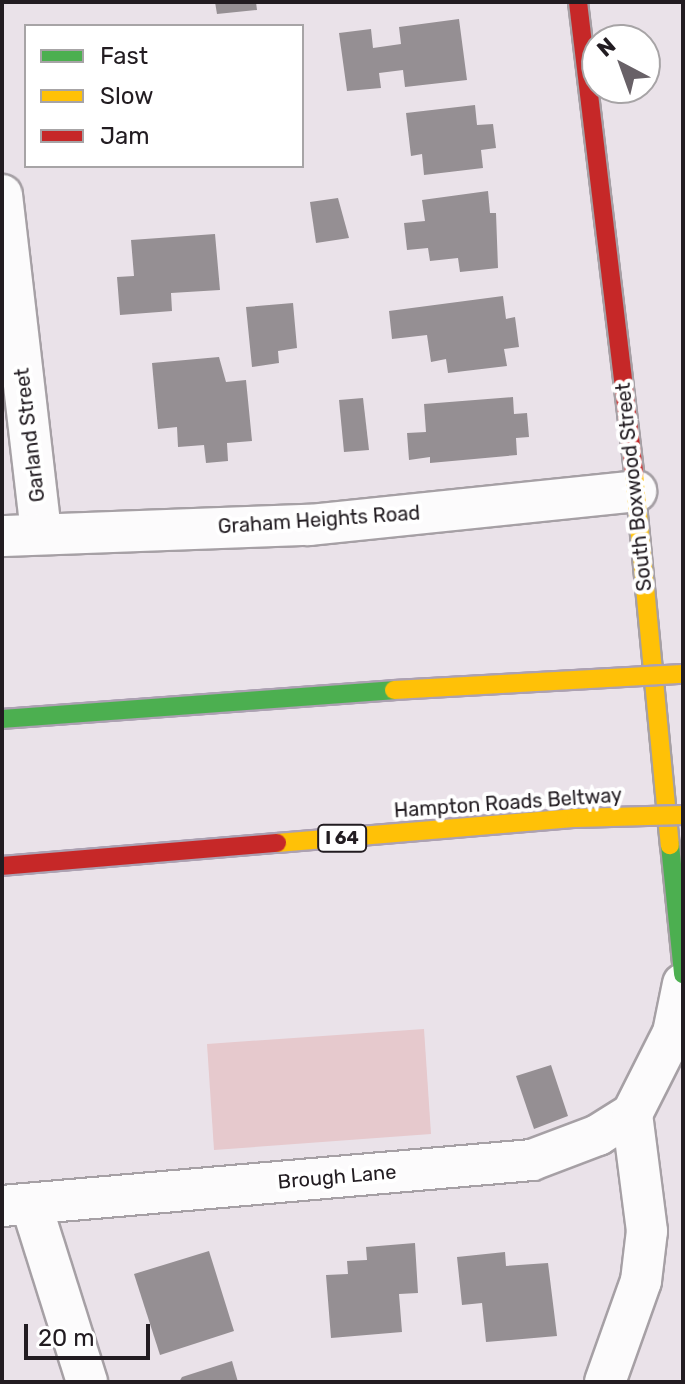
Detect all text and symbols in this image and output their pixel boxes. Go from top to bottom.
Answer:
legend [24,24,304,168]
north arrow [581,24,661,104]
text: N [591,32,621,62]
text: Fast [100,42,148,70]
text: Slow [100,82,153,110]
text: Jam [100,122,150,150]
street label: Garland Street [10,367,50,503]
street label: South Boxwood Street [611,382,657,592]
street label: Graham Heights Road [217,501,421,539]
street label: Hampton Roads Beltway [393,783,623,823]
road number: I 64 [316,824,368,852]
street label: Brough Lane [277,1160,397,1194]
scale bar [28,1308,154,1358]
text: 20 m [38,1324,95,1352]

